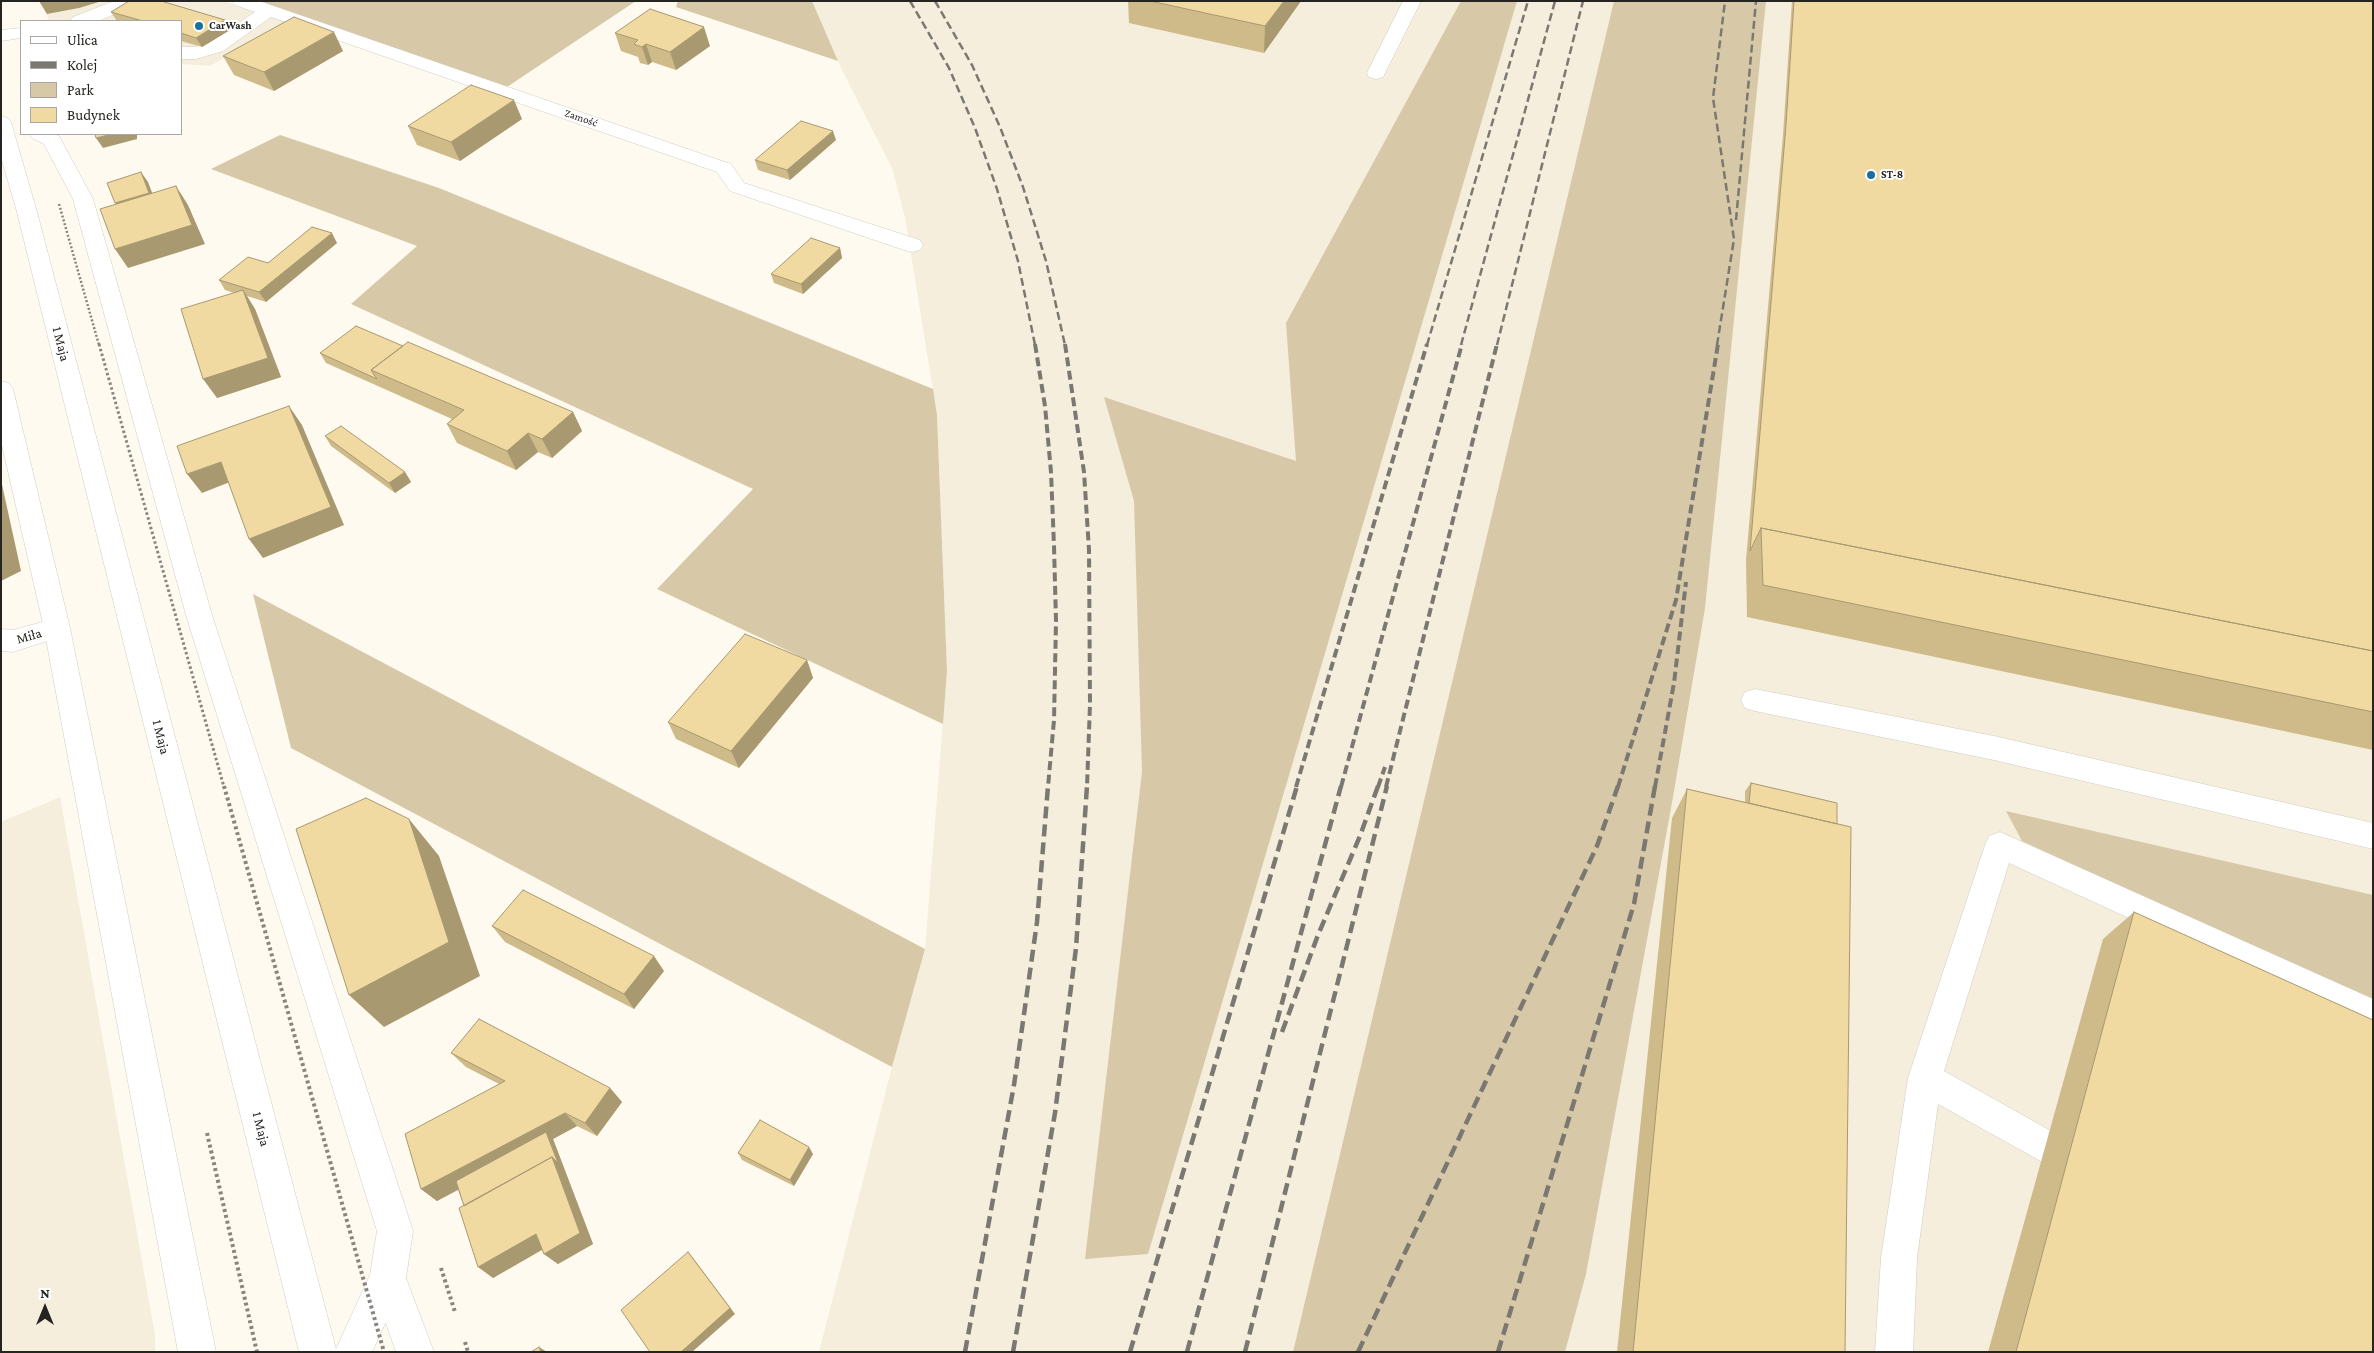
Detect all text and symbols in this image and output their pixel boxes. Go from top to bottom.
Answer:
place label: CarWash [209,19,251,33]
legend [20,20,182,135]
marker: CarWash [193,20,205,32]
text: Ulica [67,32,98,48]
text: Kolej [67,57,97,73]
text: Park [67,82,94,98]
street label: Zamość [563,106,599,130]
text: Budynek [67,107,120,123]
place label: ST-8 [1881,168,1903,182]
marker: ST-8 [1865,169,1877,181]
street label: 1 Maja [49,325,73,363]
street label: Miła [14,624,44,648]
street label: 1 Maja [149,718,173,756]
street label: 1 Maja [249,1110,273,1148]
north arrow [20,1283,70,1333]
text: N [40,1285,50,1301]

